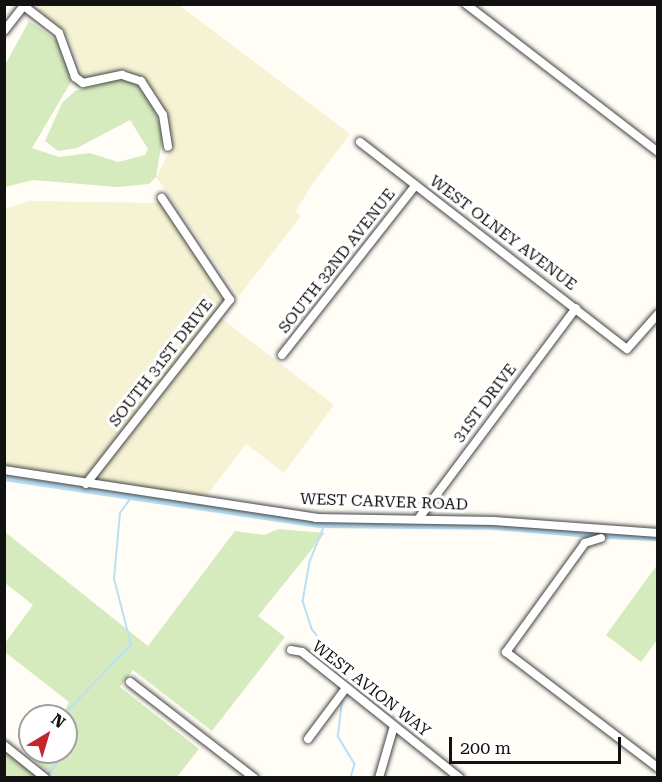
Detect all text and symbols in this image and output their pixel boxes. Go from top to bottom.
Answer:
street label: WEST OLNEY AVENUE [426,171,580,295]
street label: SOUTH 32ND AVENUE [275,185,399,337]
street label: SOUTH 31ST DRIVE [105,295,217,431]
street label: 31ST DRIVE [449,360,521,446]
street label: WEST CARVER ROAD [300,489,468,515]
street label: WEST AVION WAY [308,637,434,741]
north arrow [18,704,78,764]
text: N [47,710,69,732]
scale bar [452,725,624,763]
text: 200 m [460,737,511,758]

